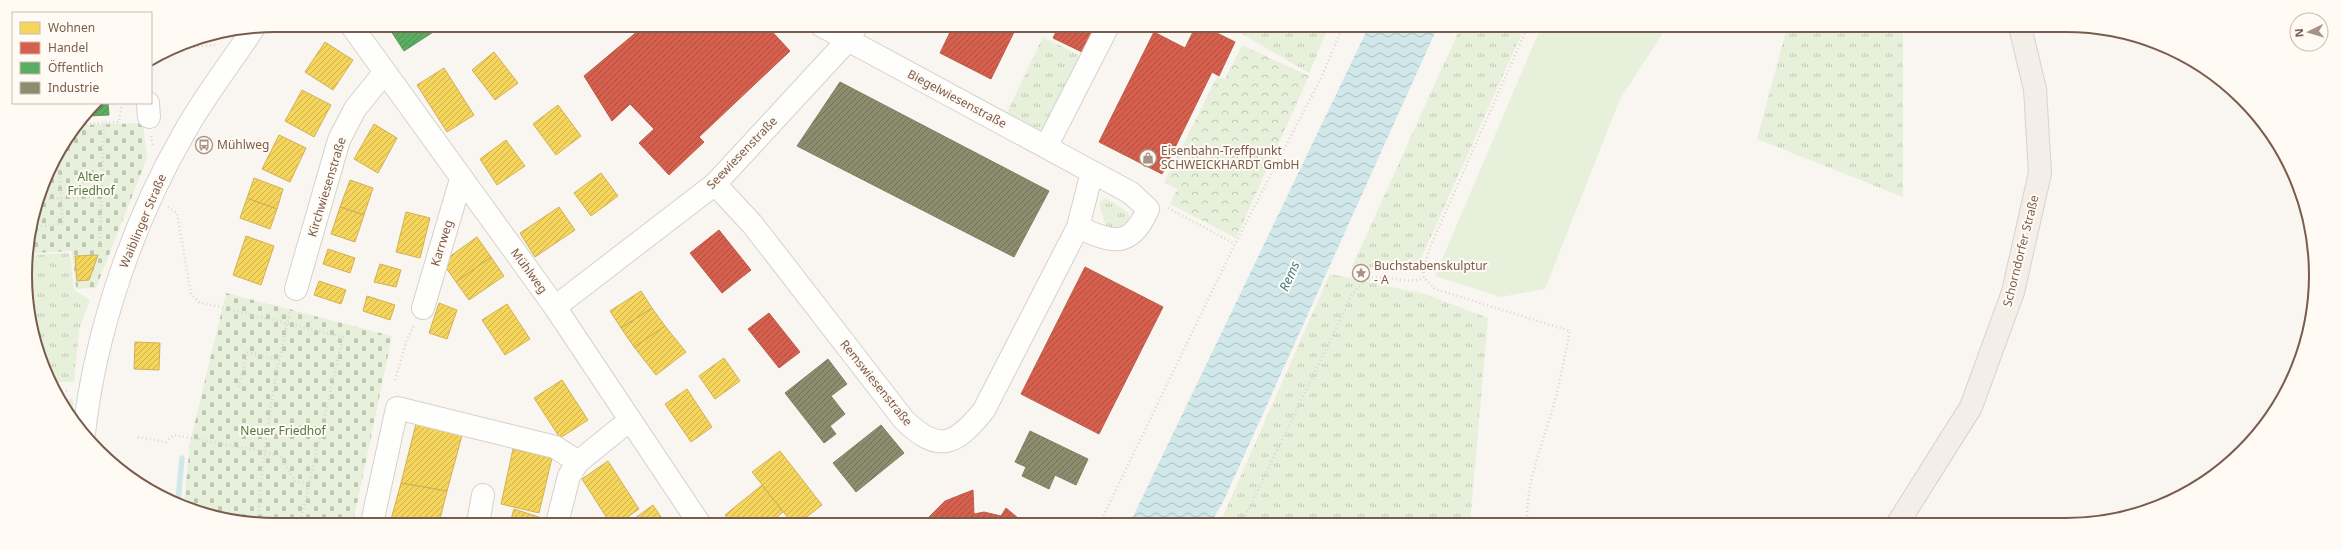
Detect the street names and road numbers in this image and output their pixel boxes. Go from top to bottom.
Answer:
street label: Biegelwiesenstraße [905,65,1010,132]
street label: Seewiesenstraße [703,112,781,193]
street label: Kirchwiesenstraße [303,135,350,239]
street label: Waiblinger Straße [115,171,170,270]
street label: Schorndorfer Straße [1998,193,2043,309]
street label: Karrweg [426,218,457,268]
street label: Mühlweg [507,245,552,297]
street label: Remswiesenstraße [836,336,917,430]

